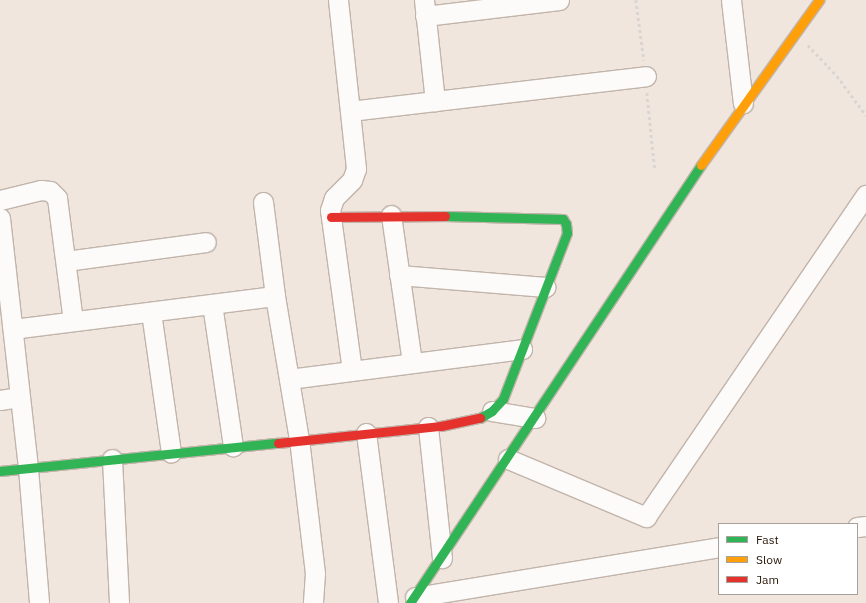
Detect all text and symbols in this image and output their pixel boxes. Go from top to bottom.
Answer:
legend [718,523,858,595]
text: Fast [756,532,779,547]
text: Slow [756,552,782,567]
text: Jam [756,572,779,587]

